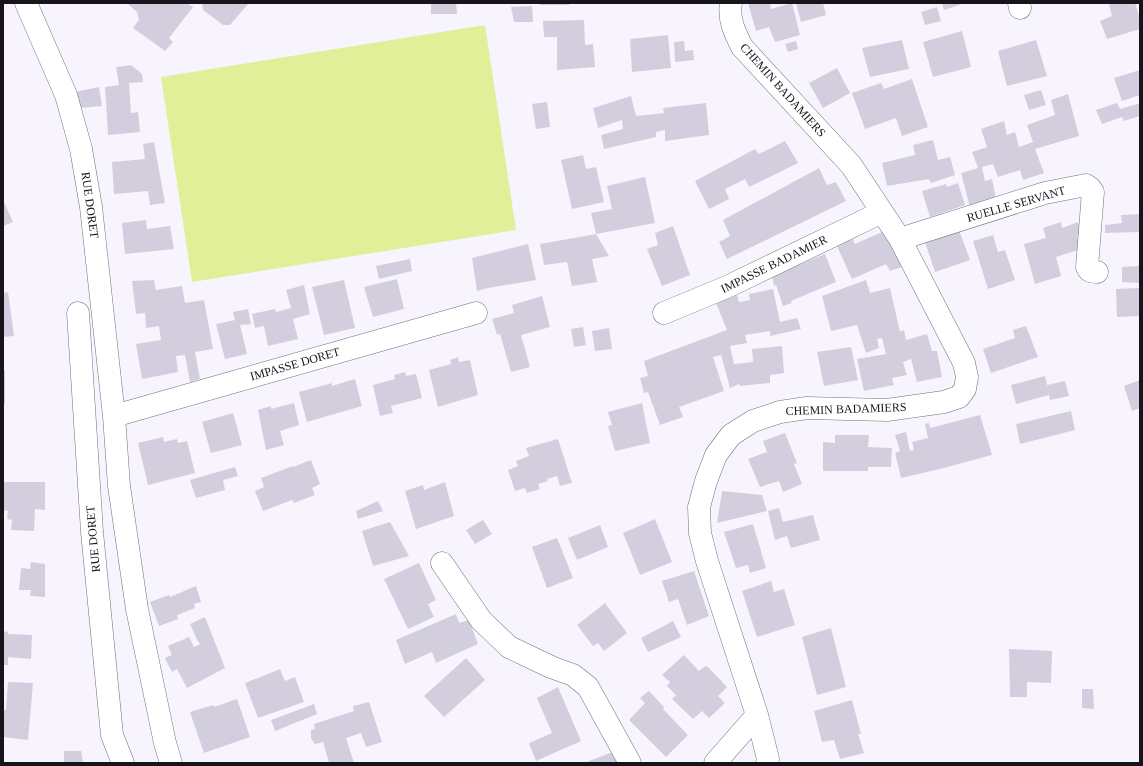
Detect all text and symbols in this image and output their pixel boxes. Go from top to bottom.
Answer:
street label: CHEMIN BADAMIERS [737,40,829,140]
street label: RUE DORET [78,171,102,240]
street label: RUELLE SERVANT [965,183,1068,225]
street label: IMPASSE BADAMIER [719,232,829,296]
street label: IMPASSE DORET [249,344,342,383]
street label: CHEMIN BADAMIERS [785,400,907,418]
street label: RUE DORET [83,504,103,573]

